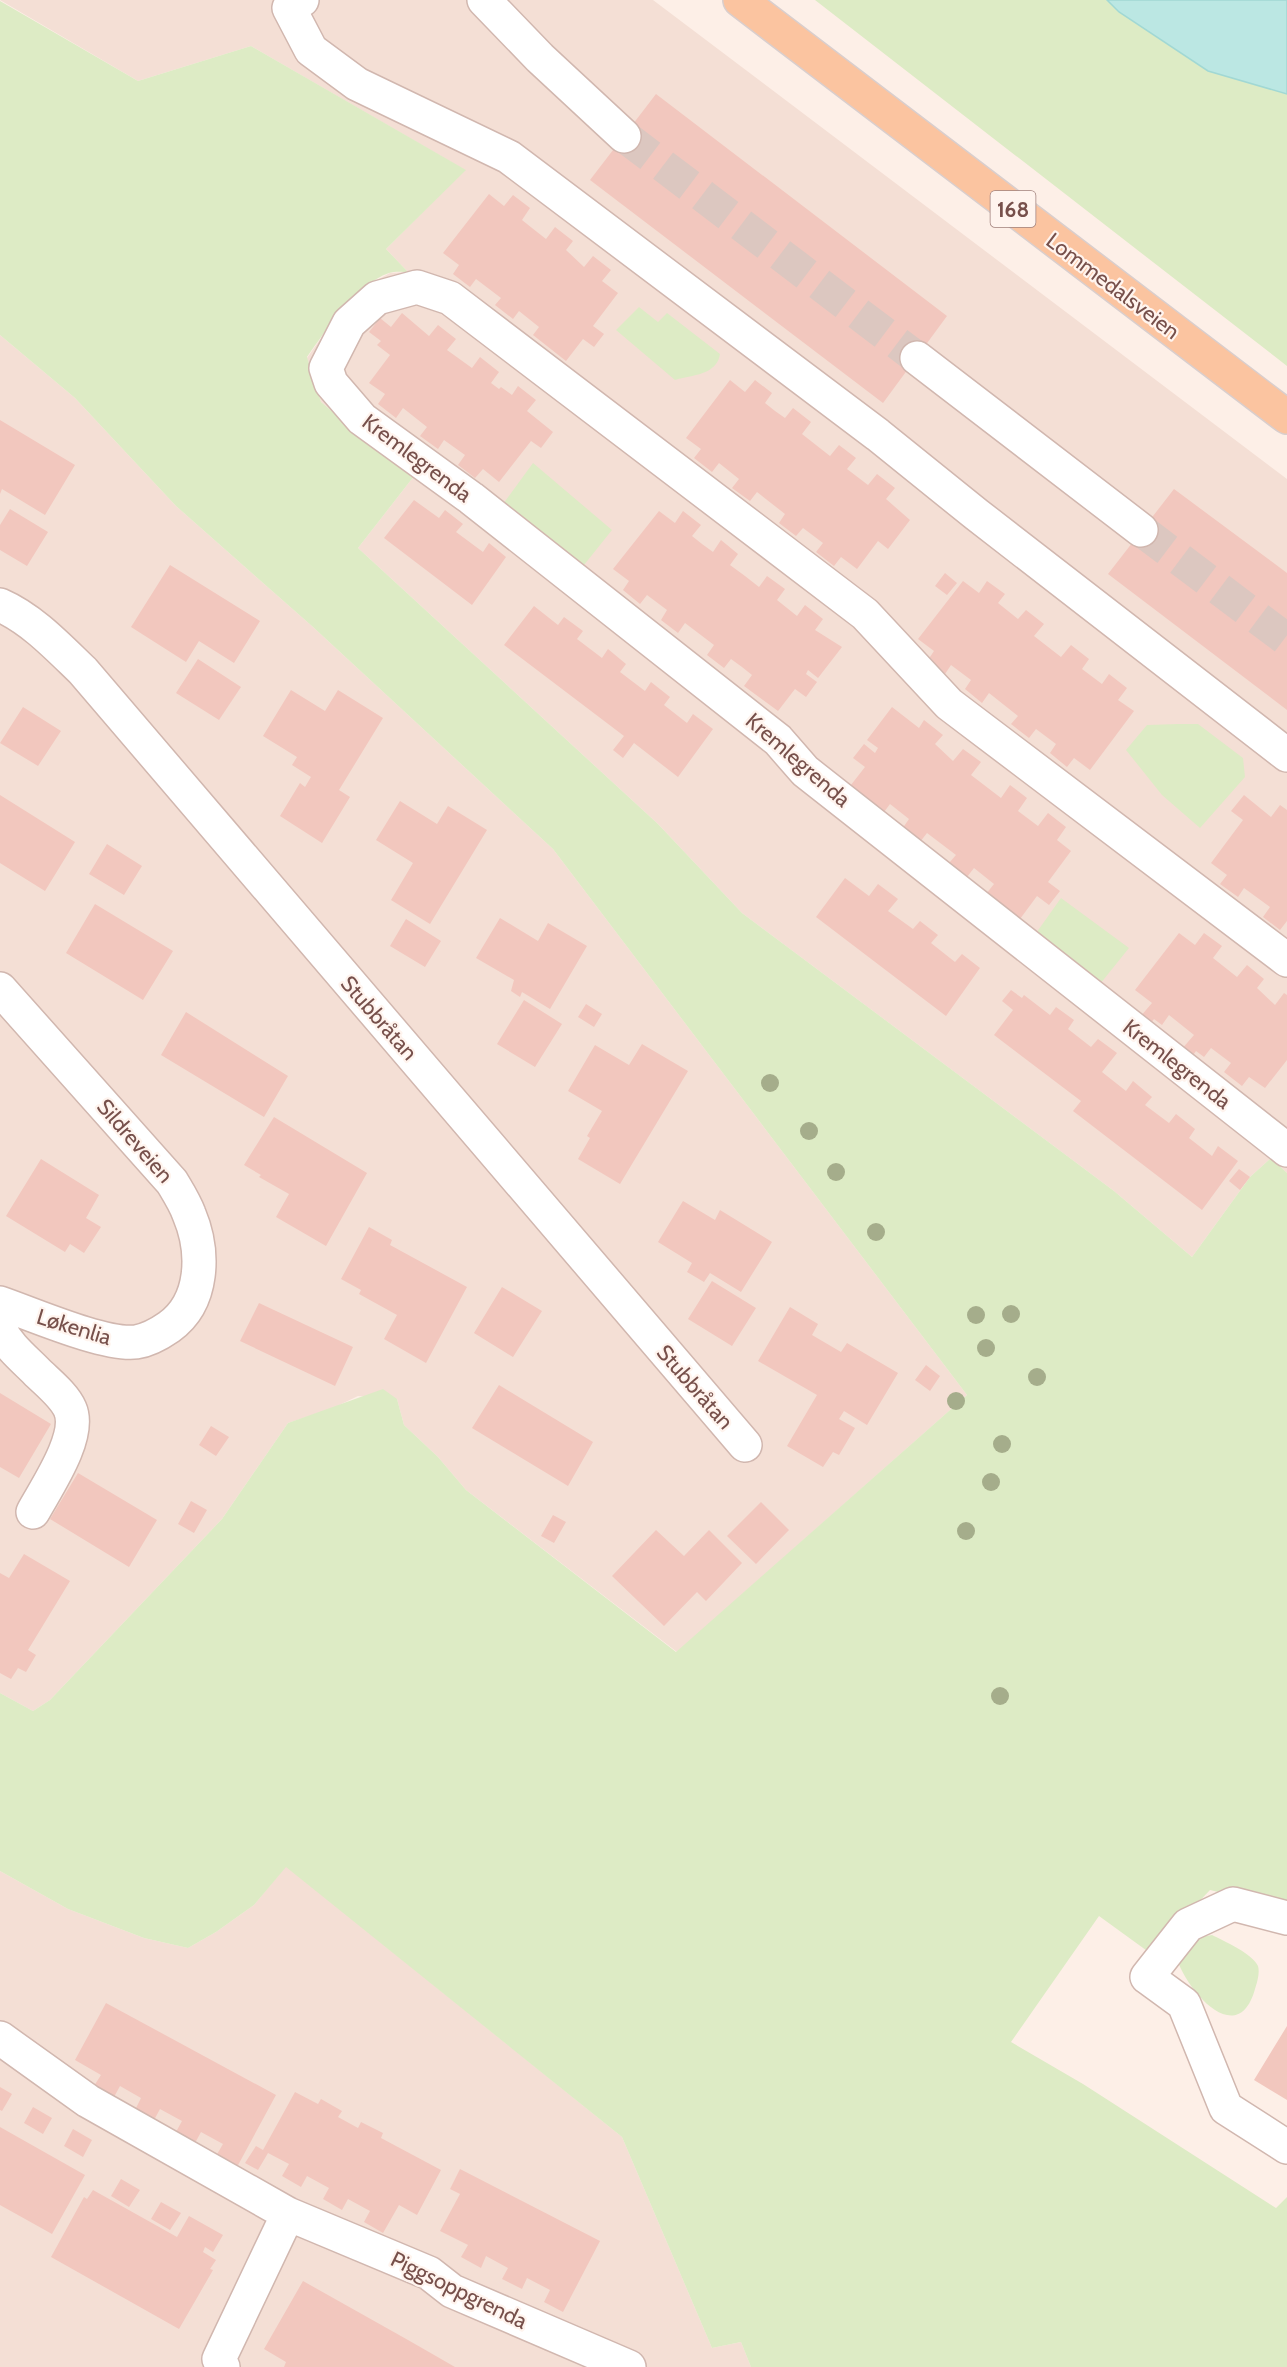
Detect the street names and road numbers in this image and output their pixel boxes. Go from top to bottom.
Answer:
road number: 168 [990,191,1036,227]
street label: Lommedalsveien [1041,227,1185,345]
street label: Kremlegrenda [357,408,477,508]
street label: Kremlegrenda [740,707,856,813]
street label: Stubbråtan [335,970,423,1066]
street label: Kremlegrenda [1117,1013,1237,1115]
street label: Sildreveien [91,1093,179,1189]
street label: Løkenlia [34,1303,115,1351]
street label: Stubbråtan [651,1339,739,1435]
street label: Piggsoppgrenda [386,2245,532,2335]

